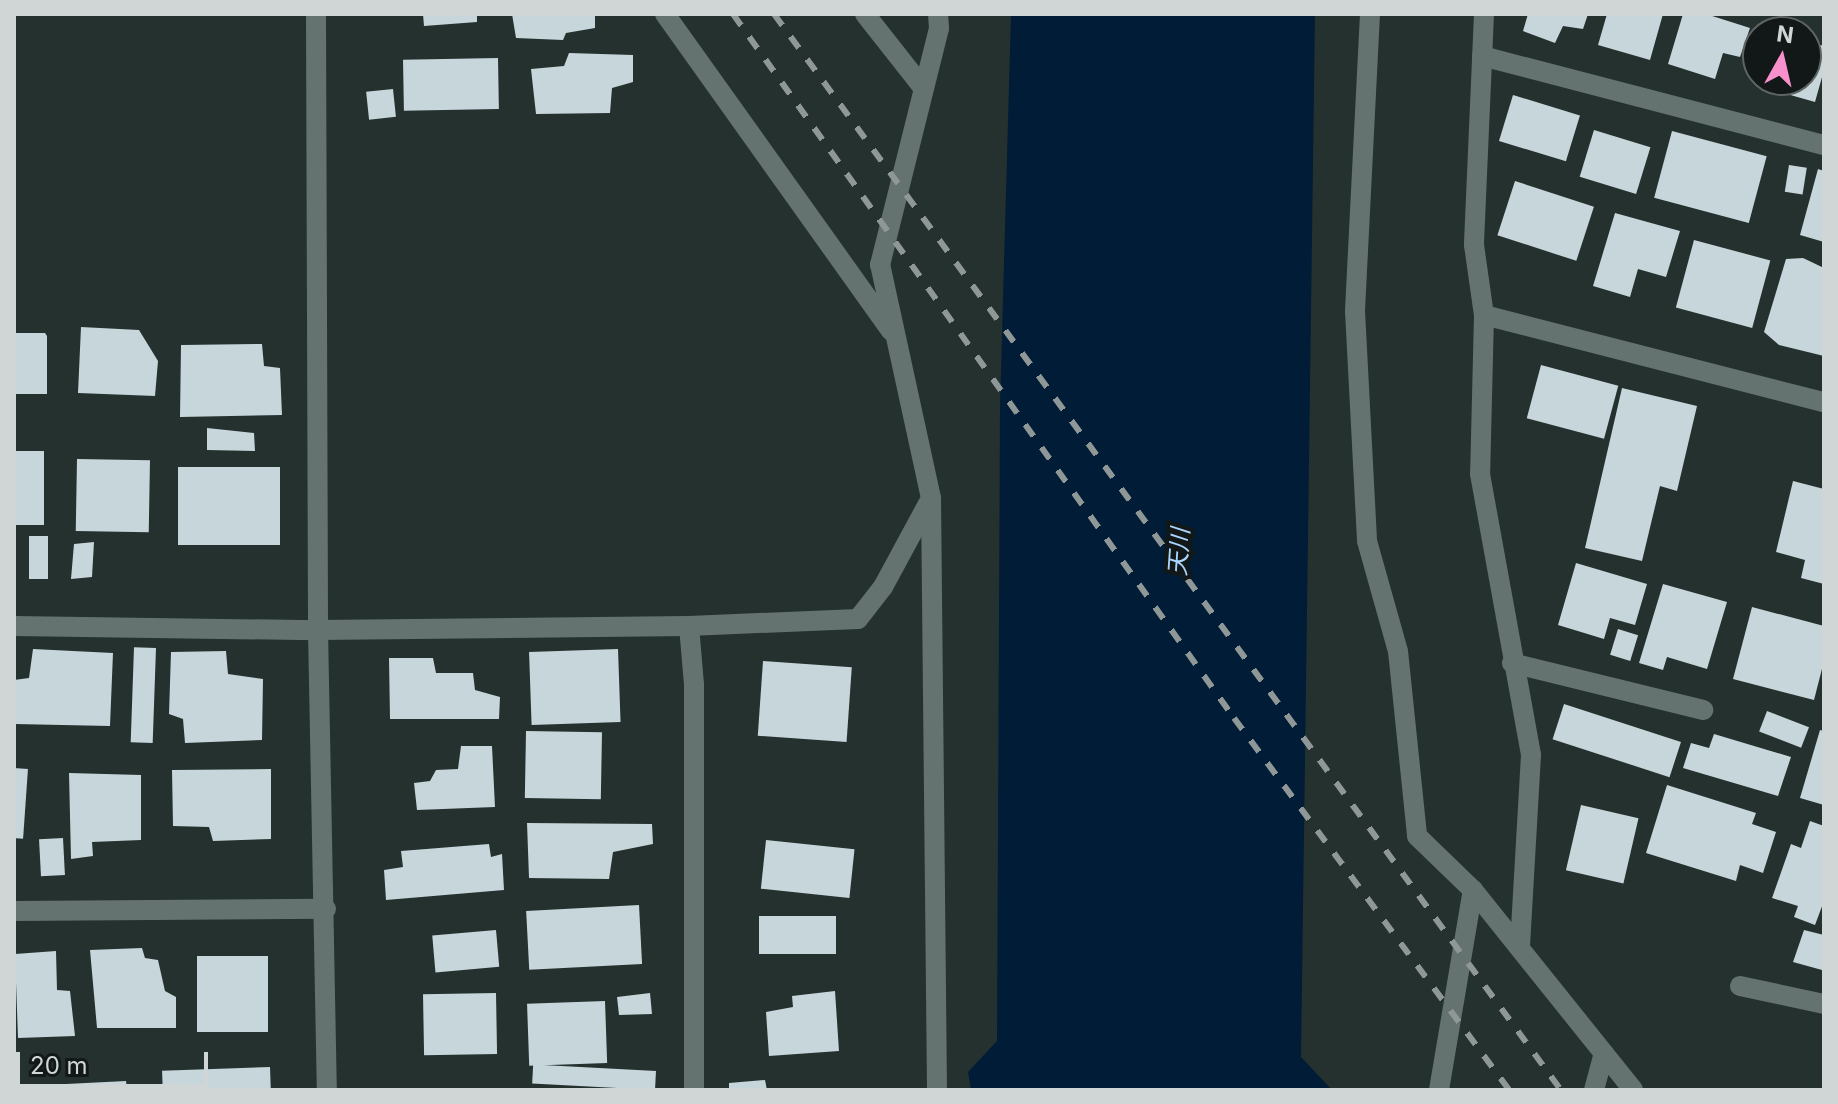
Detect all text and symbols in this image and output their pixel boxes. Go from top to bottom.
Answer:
north arrow [1742,16,1822,96]
text: N [1775,20,1795,48]
water label: 天川 [1163,527,1195,577]
scale bar [20,1036,212,1086]
text: 20 m [30,1051,88,1080]

